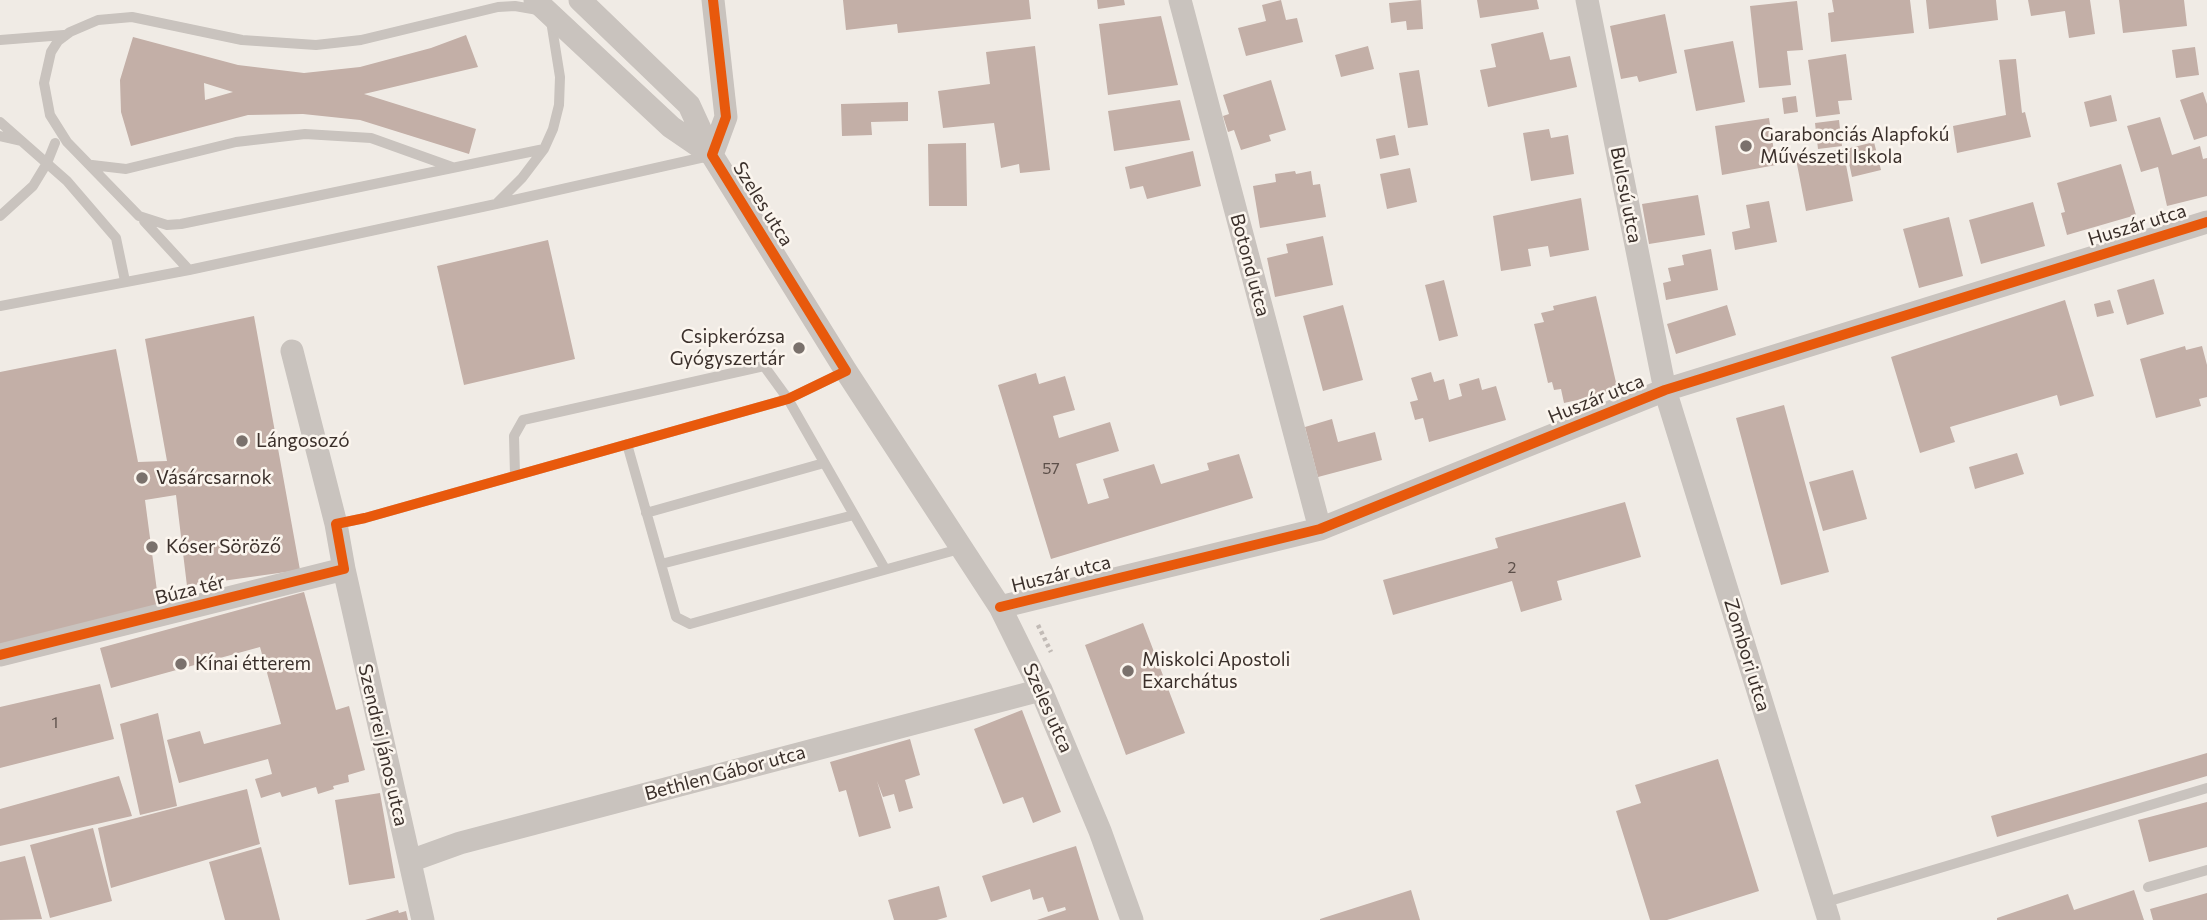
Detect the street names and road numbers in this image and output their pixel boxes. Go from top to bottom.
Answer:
street label: Bulcsú utca [1605,145,1647,245]
street label: Szeles utca [728,158,798,250]
street label: Huszár utca [2085,199,2189,251]
street label: Botond utca [1225,211,1275,319]
street label: Huszár utca [1545,369,1647,429]
street label: Huszár utca [1009,551,1113,597]
street label: Búza tér [153,570,227,610]
street label: Zombori utca [1719,596,1775,714]
street label: Szeles utca [1018,660,1078,756]
street label: Szendrei János utca [353,662,413,828]
street label: Bethlen Gábor utca [642,741,808,805]

